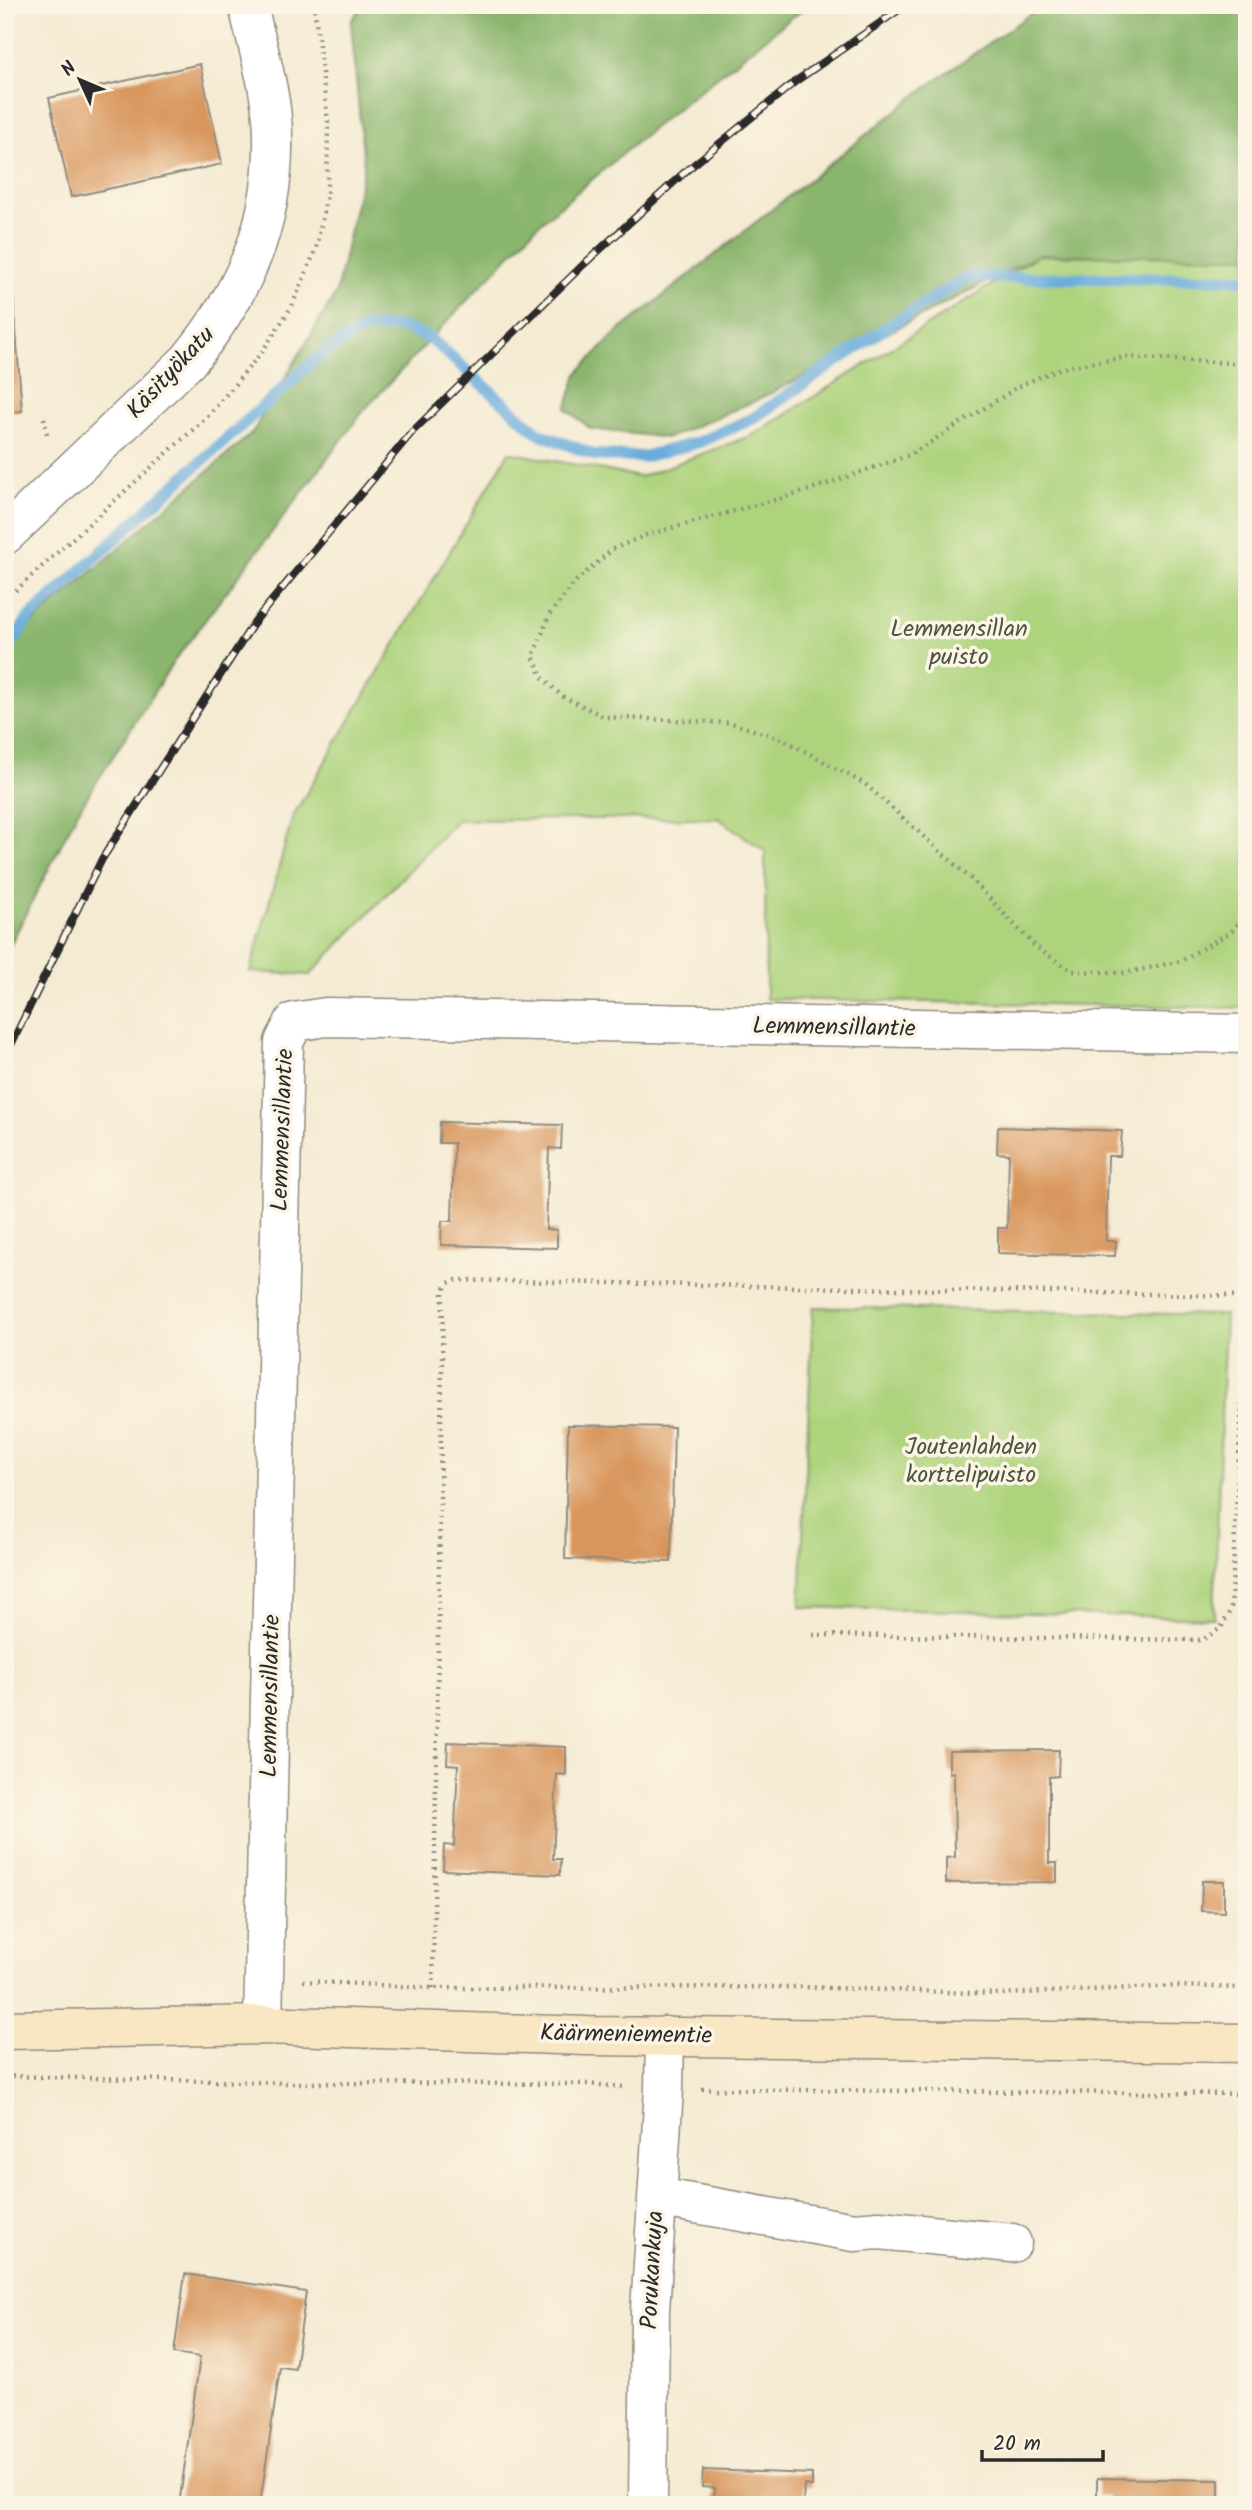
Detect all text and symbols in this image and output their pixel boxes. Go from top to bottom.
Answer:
north arrow [46,46,116,116]
text: N [54,55,84,84]
street label: Käsityökatu [117,317,225,429]
park label: Lemmensillan puisto [890,610,1028,677]
street label: Lemmensillantie [752,1007,916,1049]
street label: Lemmensillantie [261,1048,305,1212]
park label: Joutenlahden korttelipuisto [905,1428,1037,1495]
street label: Lemmensillantie [250,1614,292,1778]
street label: Käärmeniementie [539,2014,713,2056]
street label: Porukankuja [630,2210,676,2330]
scale bar [982,2419,1103,2463]
text: 20 m [993,2428,1041,2461]

